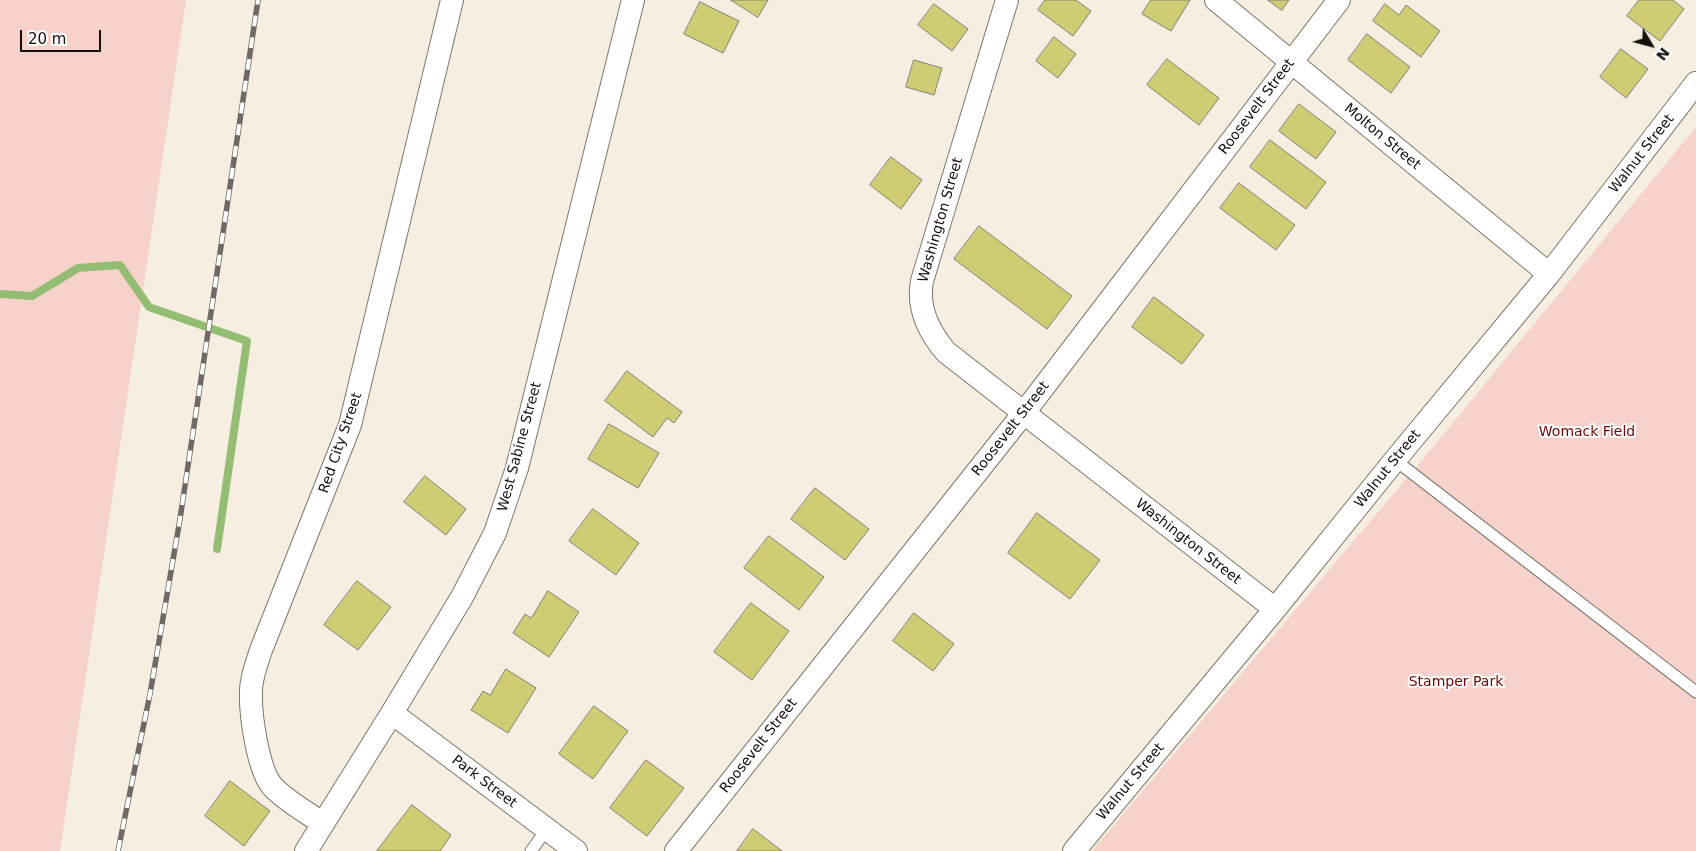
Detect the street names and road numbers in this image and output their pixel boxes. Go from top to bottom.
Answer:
street label: Roosevelt Street [1216,56,1298,158]
street label: Molton Street [1340,100,1424,174]
street label: Walnut Street [1606,111,1678,197]
street label: Washington Street [915,156,967,284]
street label: Roosevelt Street [969,378,1053,480]
street label: West Sabine Street [495,380,545,514]
street label: Red City Street [316,390,366,496]
street label: Walnut Street [1351,427,1425,511]
street label: Washington Street [1132,496,1244,588]
street label: Roosevelt Street [717,695,801,797]
street label: Walnut Street [1094,740,1168,824]
street label: Park Street [448,752,520,812]

